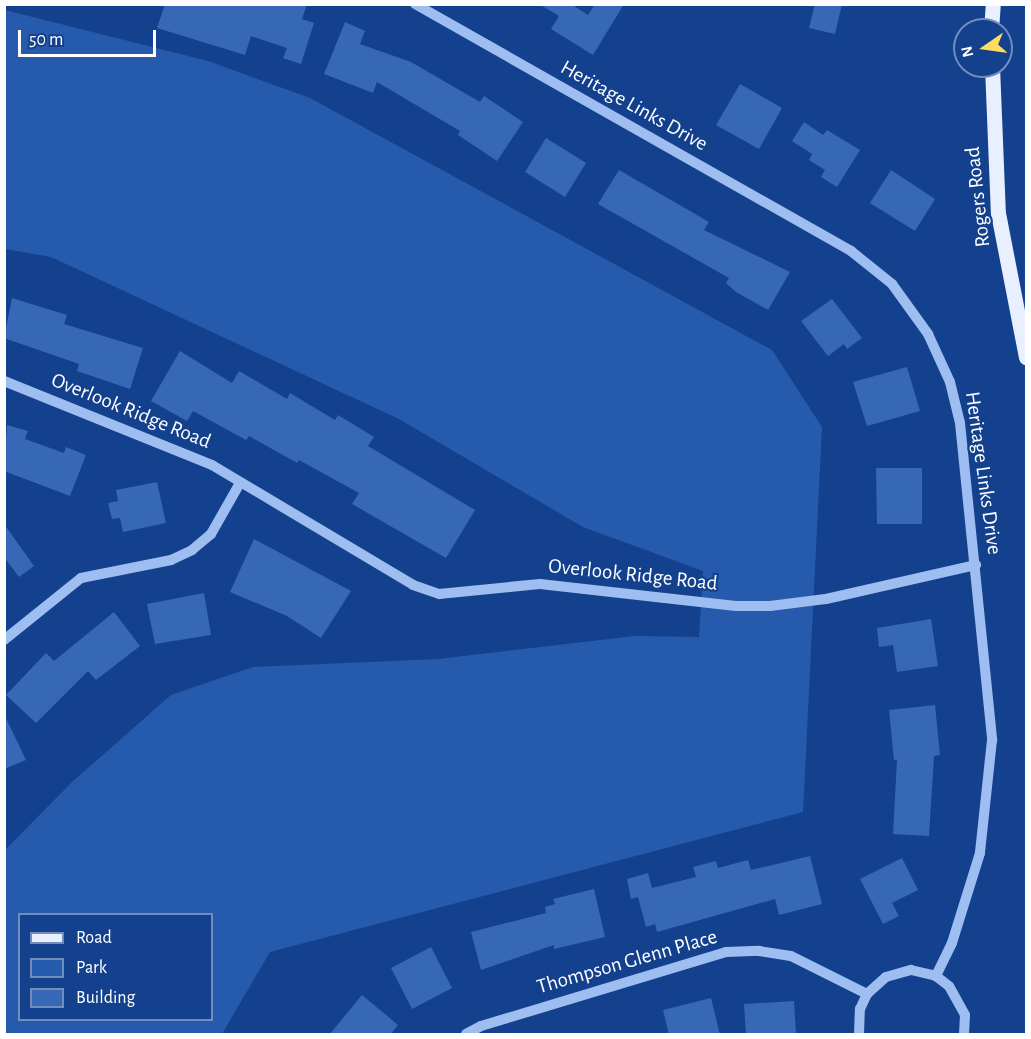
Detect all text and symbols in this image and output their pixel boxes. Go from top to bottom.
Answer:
scale bar [21,18,159,56]
north arrow [953,18,1013,78]
text: 50 m [29,31,63,49]
text: N [958,44,976,59]
street label: Heritage Links Drive [556,55,712,157]
street label: Rogers Road [960,146,996,248]
street label: Overlook Ridge Road [47,367,215,455]
street label: Heritage Links Drive [959,390,1007,556]
street label: Overlook Ridge Road [547,554,719,596]
legend [18,913,213,1021]
street label: Thompson Glenn Place [534,924,720,1000]
text: Road [76,929,112,947]
text: Park [76,959,107,977]
text: Building [76,989,135,1007]

